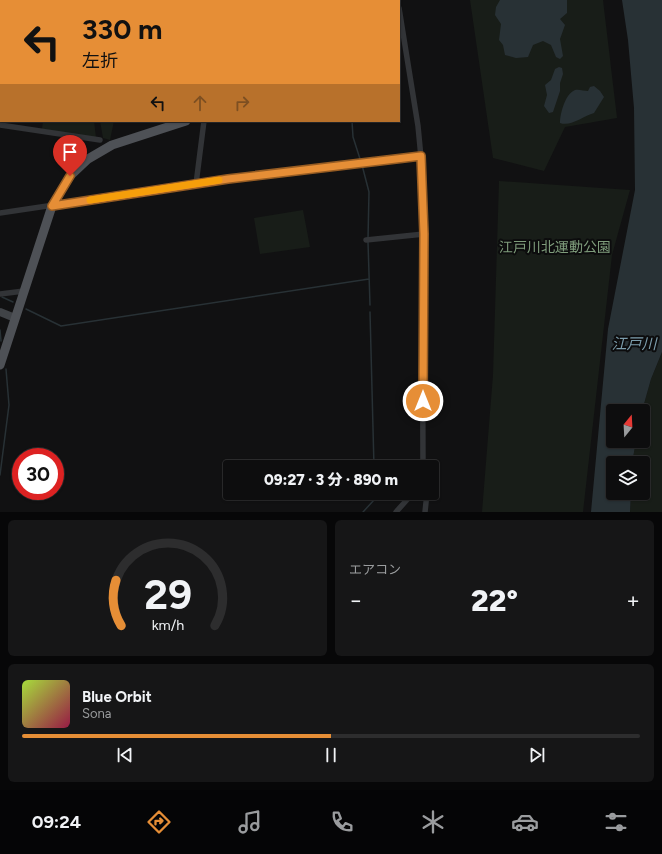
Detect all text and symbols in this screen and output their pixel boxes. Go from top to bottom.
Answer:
text: 330 m [82,12,162,46]
icon: left [16,16,68,68]
text: 左折 [82,50,118,72]
icon: left [147,92,169,114]
icon: ahead [189,92,211,114]
icon: right [231,92,253,114]
pin [53,135,87,176]
icon: arrive [59,141,81,163]
park label: 江戸川北運動公園 [499,239,611,256]
water label: 江戸川 [611,335,658,353]
position arrow [402,380,444,422]
north arrow [606,404,650,448]
map controls [606,404,650,500]
speed limit sign: 30 [12,448,64,500]
button: layers [606,456,650,500]
text: 09:27 · 3 分 · 890 m [264,471,398,489]
text: エアコン [349,562,401,577]
text: 29 [143,569,192,619]
text: 22° [471,582,518,619]
text: − [349,587,363,614]
text: + [626,587,640,614]
text: km/h [151,616,184,634]
text: Blue Orbit [82,688,152,706]
text: Sona [82,706,111,721]
icon: previous [114,744,136,766]
icon: pause [320,744,342,766]
icon: next [526,744,548,766]
icon: directions [145,808,173,836]
icon: music [236,808,264,836]
icon: phone [328,808,356,836]
icon: climate [419,808,447,836]
icon: car [511,808,539,836]
icon: filters [602,808,630,836]
text: 09:24 [32,811,81,833]

